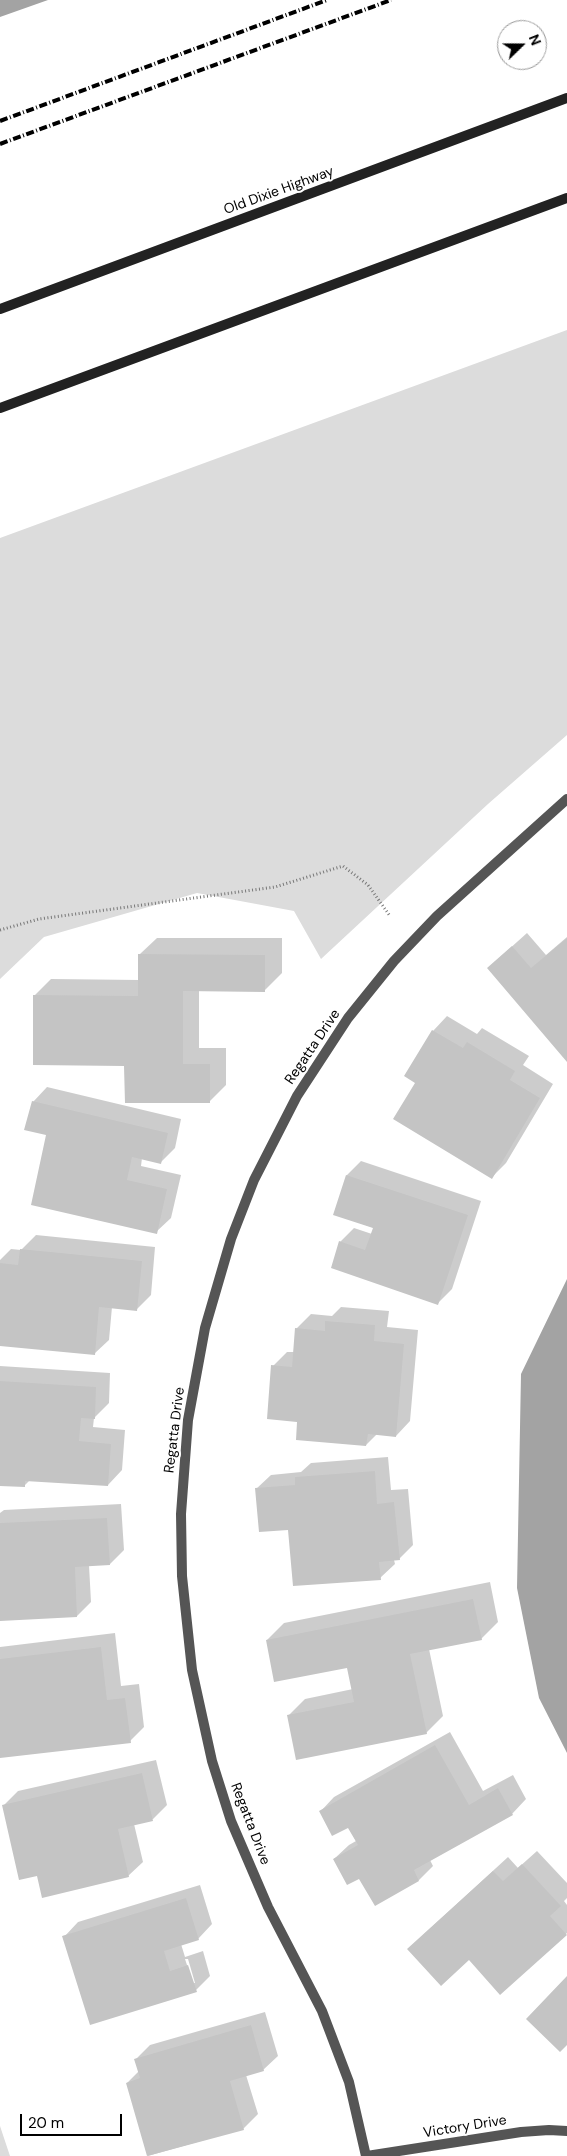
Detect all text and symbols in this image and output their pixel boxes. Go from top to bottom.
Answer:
north arrow [497,20,547,70]
text: N [525,32,545,48]
street label: Old Dixie Highway [222,163,336,219]
street label: Regatta Drive [282,1006,344,1088]
street label: Regatta Drive [161,1386,189,1474]
street label: Regatta Drive [227,1781,273,1867]
scale bar [22,2104,125,2136]
street label: Victory Drive [422,2112,508,2142]
text: 20 m [28,2113,64,2133]

